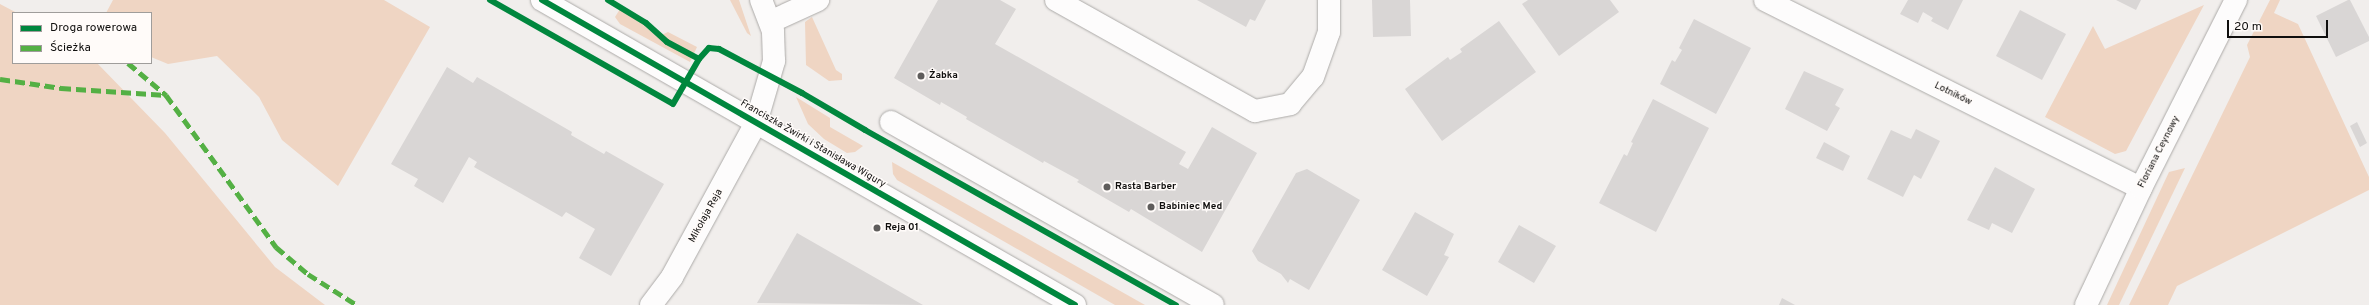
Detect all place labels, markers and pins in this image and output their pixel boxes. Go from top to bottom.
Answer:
place label: Żabka [929,70,958,82]
marker: Żabka [916,71,926,81]
place label: Rasta Barber [1115,181,1176,193]
marker: Rasta Barber [1102,182,1112,192]
place label: Babiniec Med [1159,201,1222,213]
marker: Babiniec Med [1146,202,1156,212]
place label: Reja 01 [885,222,919,234]
marker: Reja 01 [872,223,882,233]

